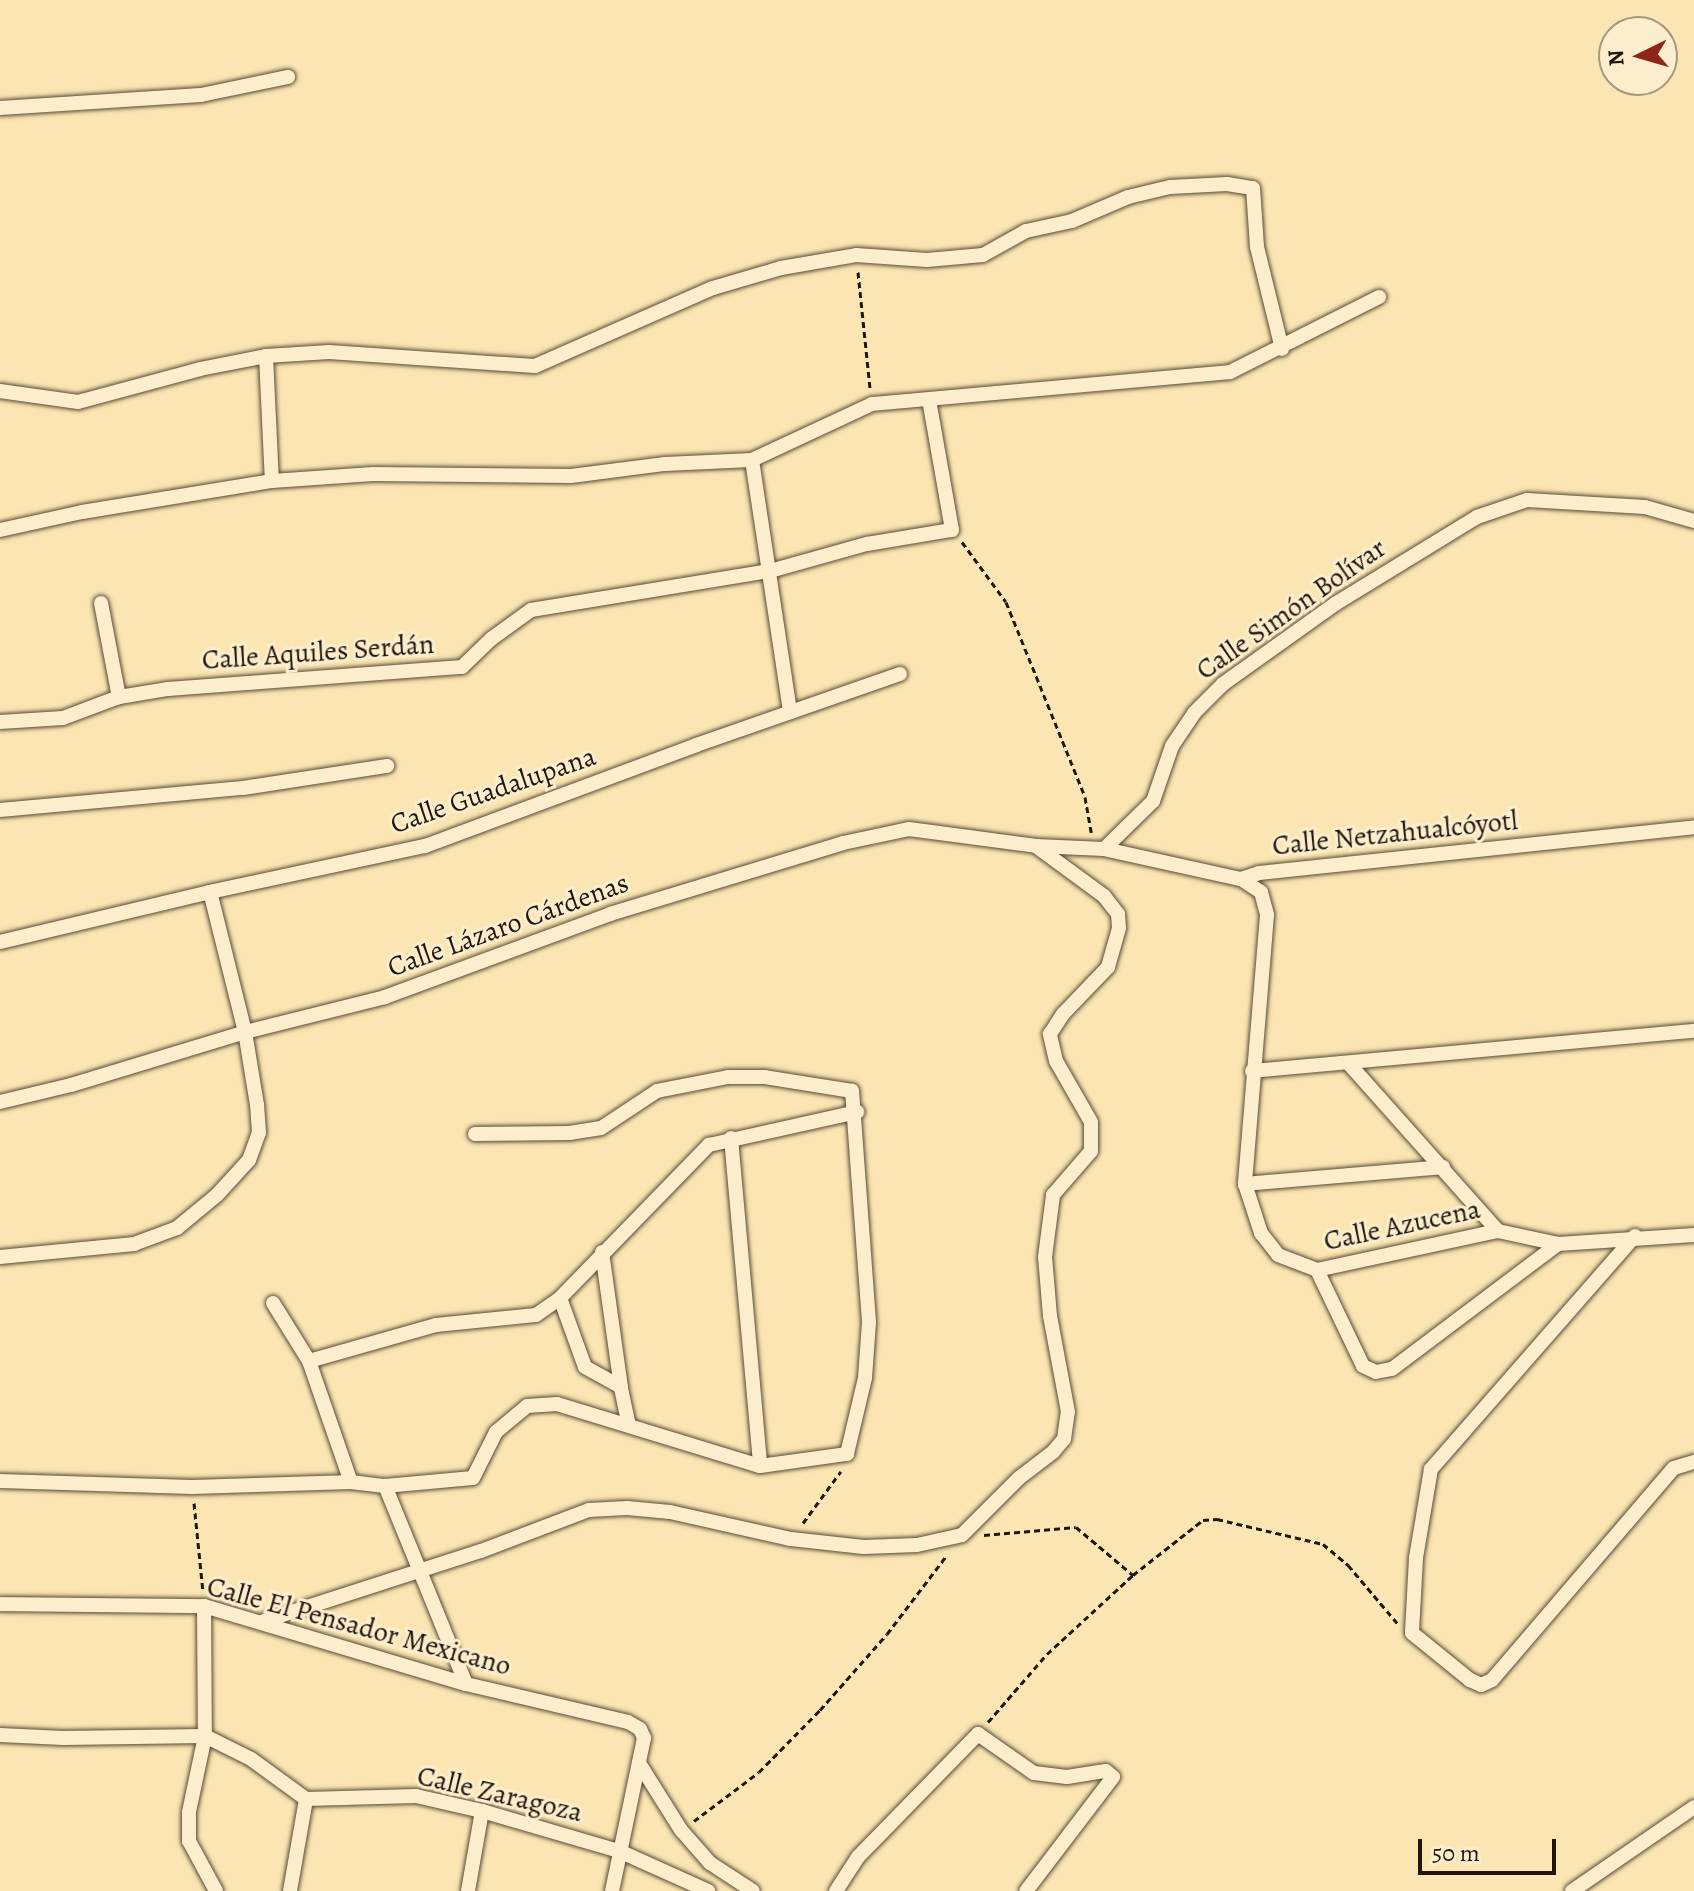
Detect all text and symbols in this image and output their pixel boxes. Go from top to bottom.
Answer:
north arrow [1598,16,1678,96]
text: N [1600,49,1632,67]
street label: Calle Simón Bolívar [1190,531,1392,687]
street label: Calle Aquiles Serdán [201,627,435,677]
street label: Calle Guadalupana [386,739,600,841]
street label: Calle Netzahualcóyotl [1271,803,1519,863]
street label: Calle Lázaro Cárdenas [383,866,633,984]
street label: Calle Azucena [1321,1192,1483,1258]
street label: Calle El Pensador Mexicano [203,1569,515,1683]
street label: Calle Zaragoza [414,1759,586,1829]
scale bar [1422,1823,1560,1873]
text: 50 m [1432,1837,1480,1869]

